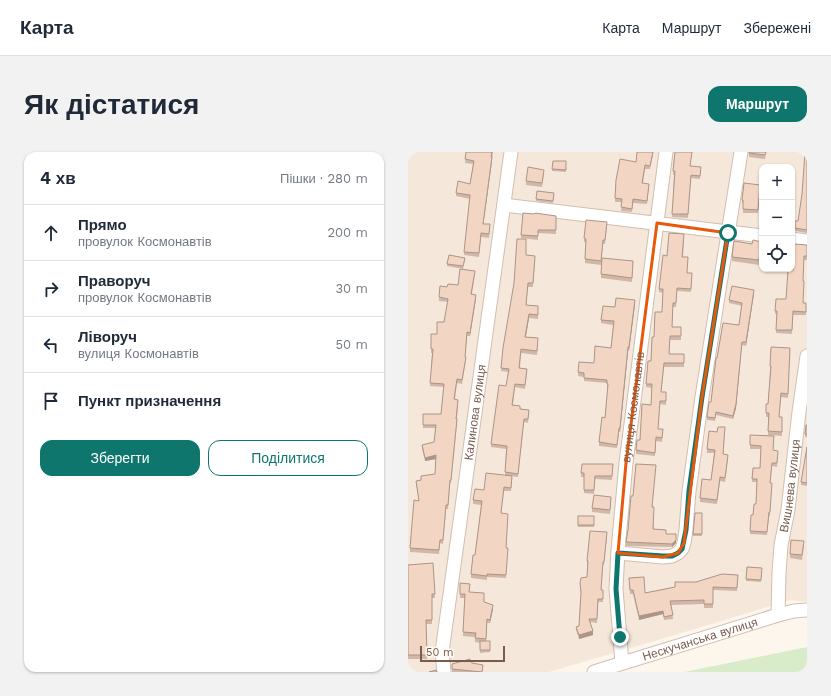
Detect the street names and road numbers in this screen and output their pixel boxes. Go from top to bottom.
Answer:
street label: вулиця Космонавтів [619,351,647,463]
street label: Калинова вулиця [462,364,489,461]
street label: Вишнева вулиця [777,439,803,534]
street label: Нескучанська вулиця [641,615,759,664]

